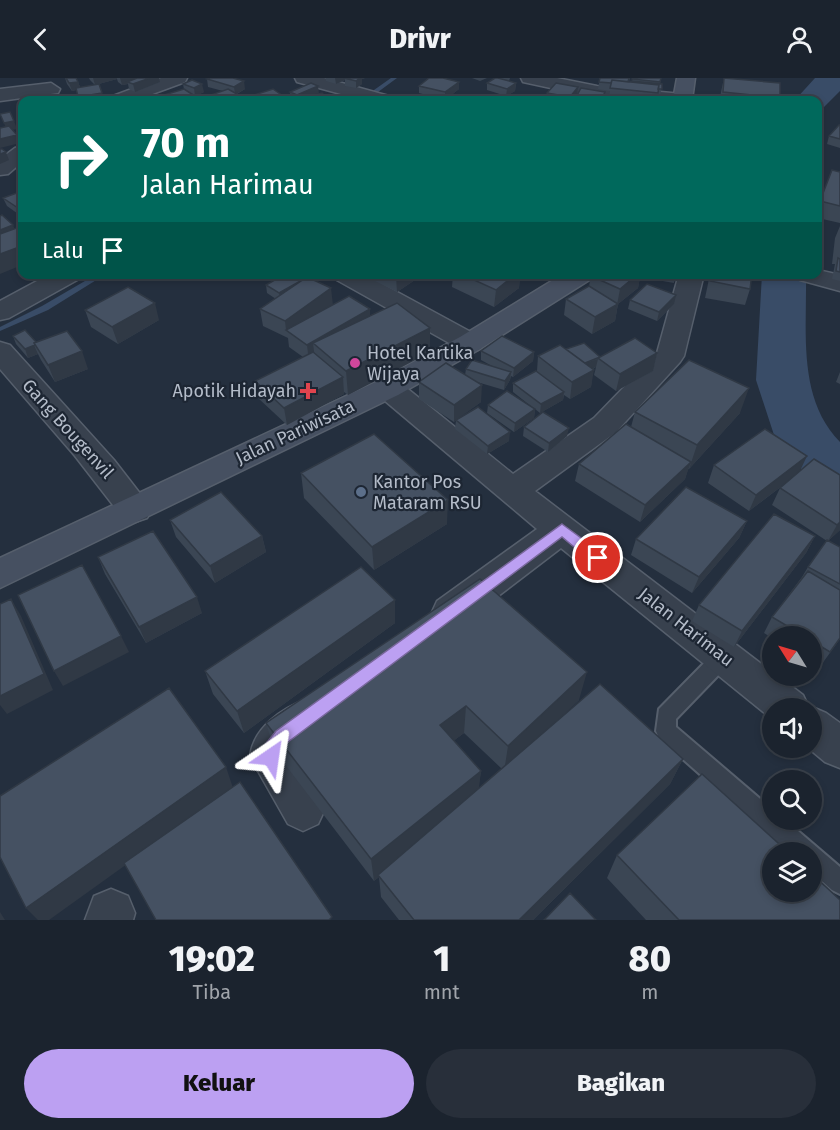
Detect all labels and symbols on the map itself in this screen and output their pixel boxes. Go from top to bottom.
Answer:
place label: Hotel Kartika Wijaya [367,342,473,385]
marker: Hotel Kartika Wijaya [348,356,362,370]
street label: Gang Bougenvil [18,375,118,483]
place label: Apotik Hidayah [172,380,296,402]
marker: Apotik Hidayah [301,384,315,398]
street label: Jalan Pariwisata [232,395,358,469]
place label: Kantor Pos Mataram RSU [373,471,482,514]
marker: Kantor Pos Mataram RSU [354,485,368,499]
pin [572,532,623,583]
street label: Jalan Harimau [634,583,738,671]
north arrow [762,626,822,686]
position arrow [239,725,303,789]

